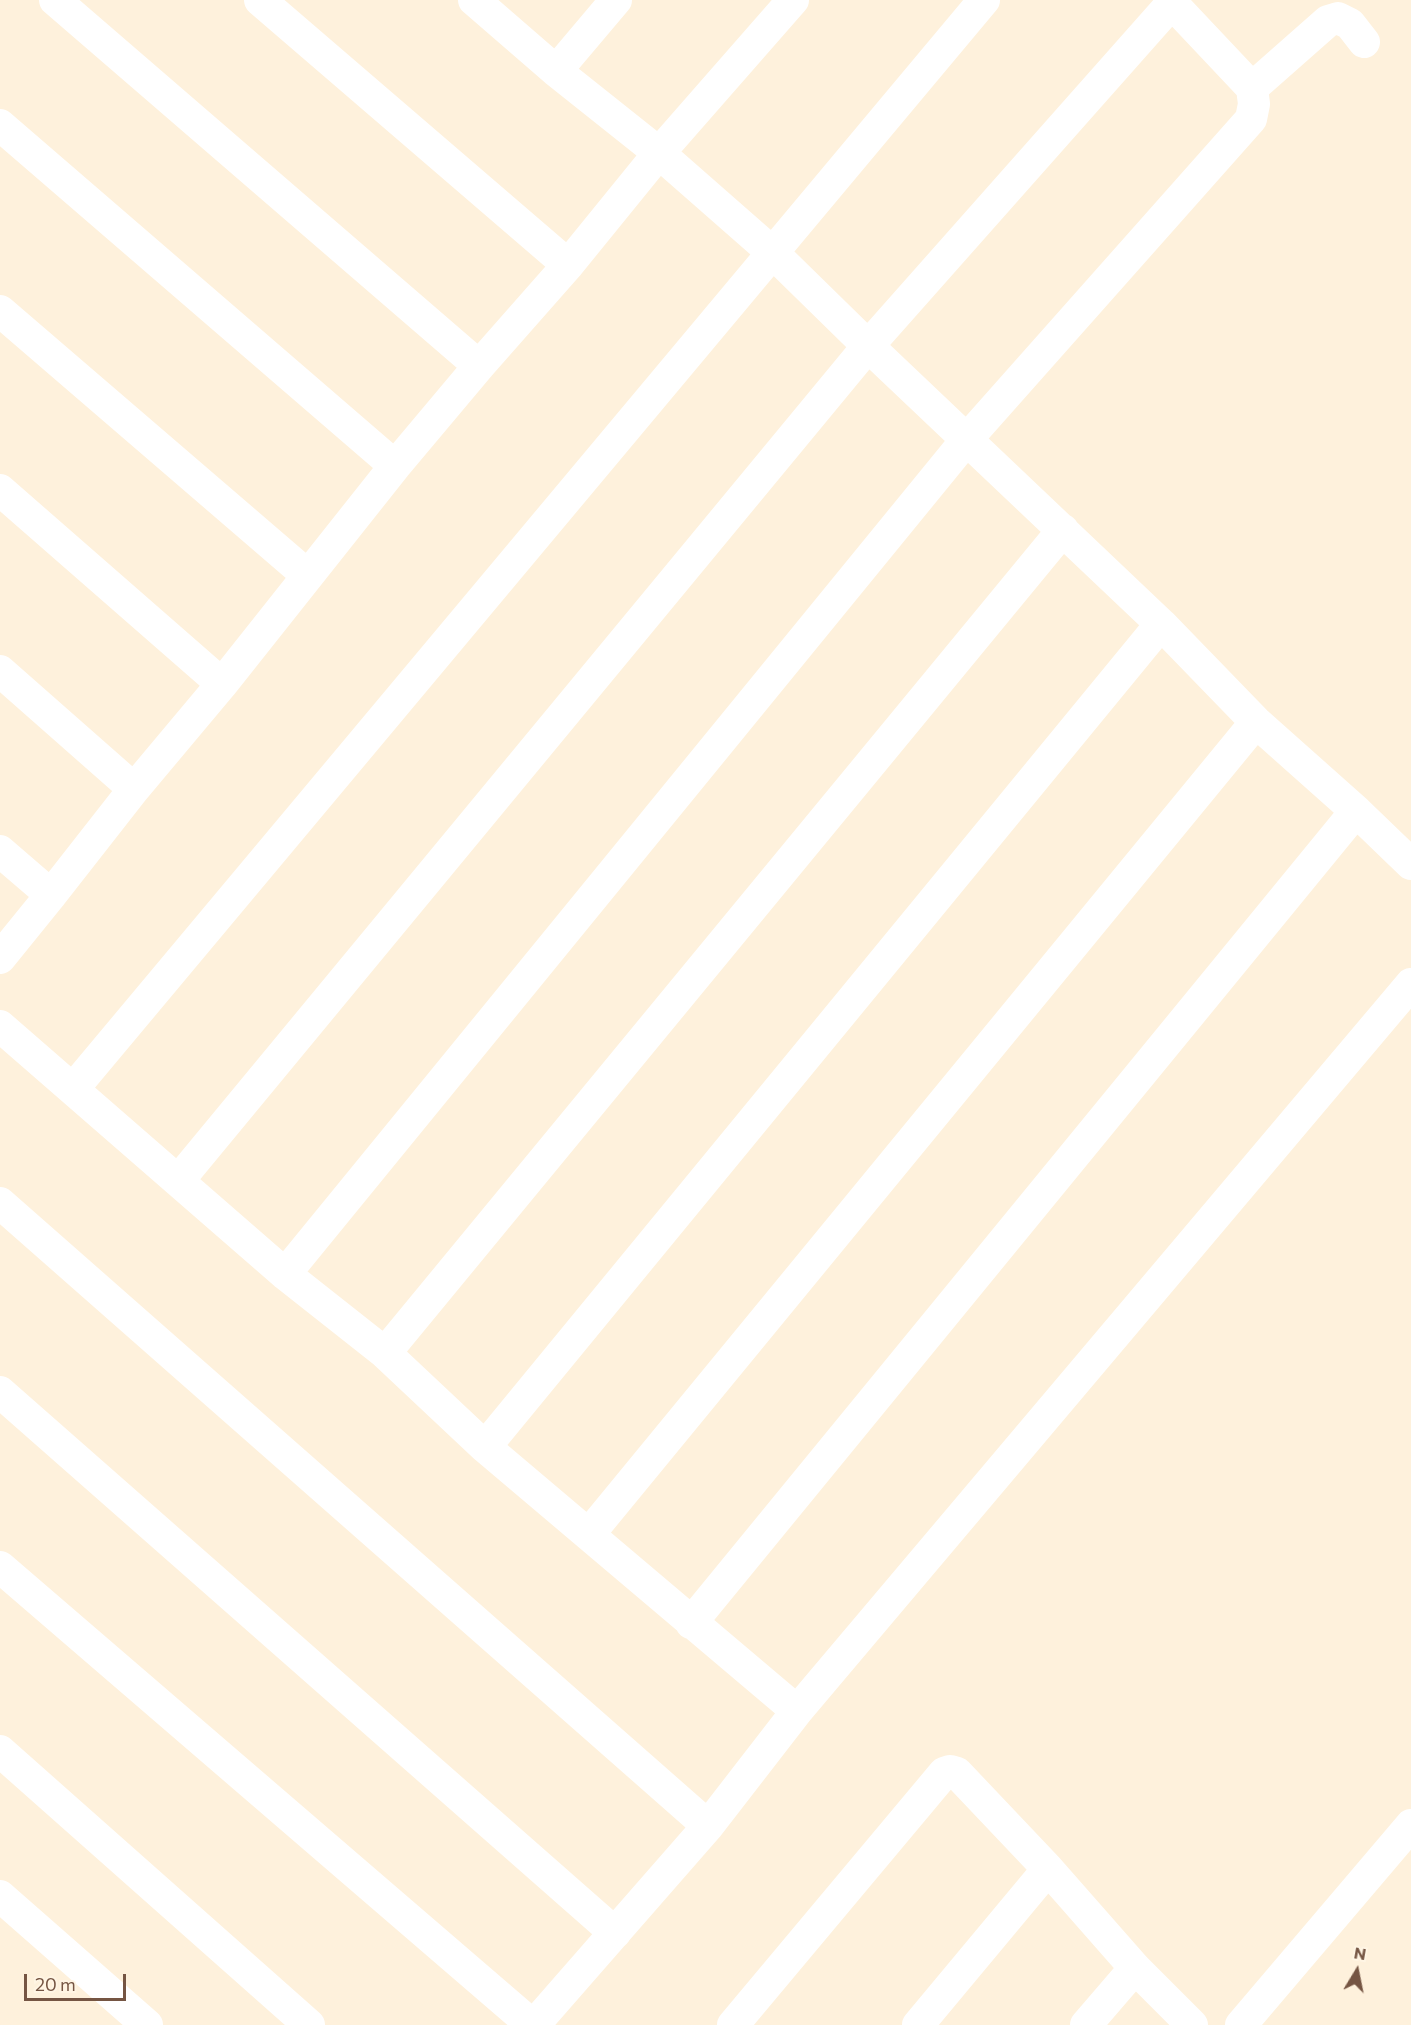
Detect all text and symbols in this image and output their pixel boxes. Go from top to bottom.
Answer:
north arrow [1327,1941,1387,2001]
text: N [1353,1942,1368,1963]
scale bar [27,1962,129,2000]
text: 20 m [35,1973,76,1995]

